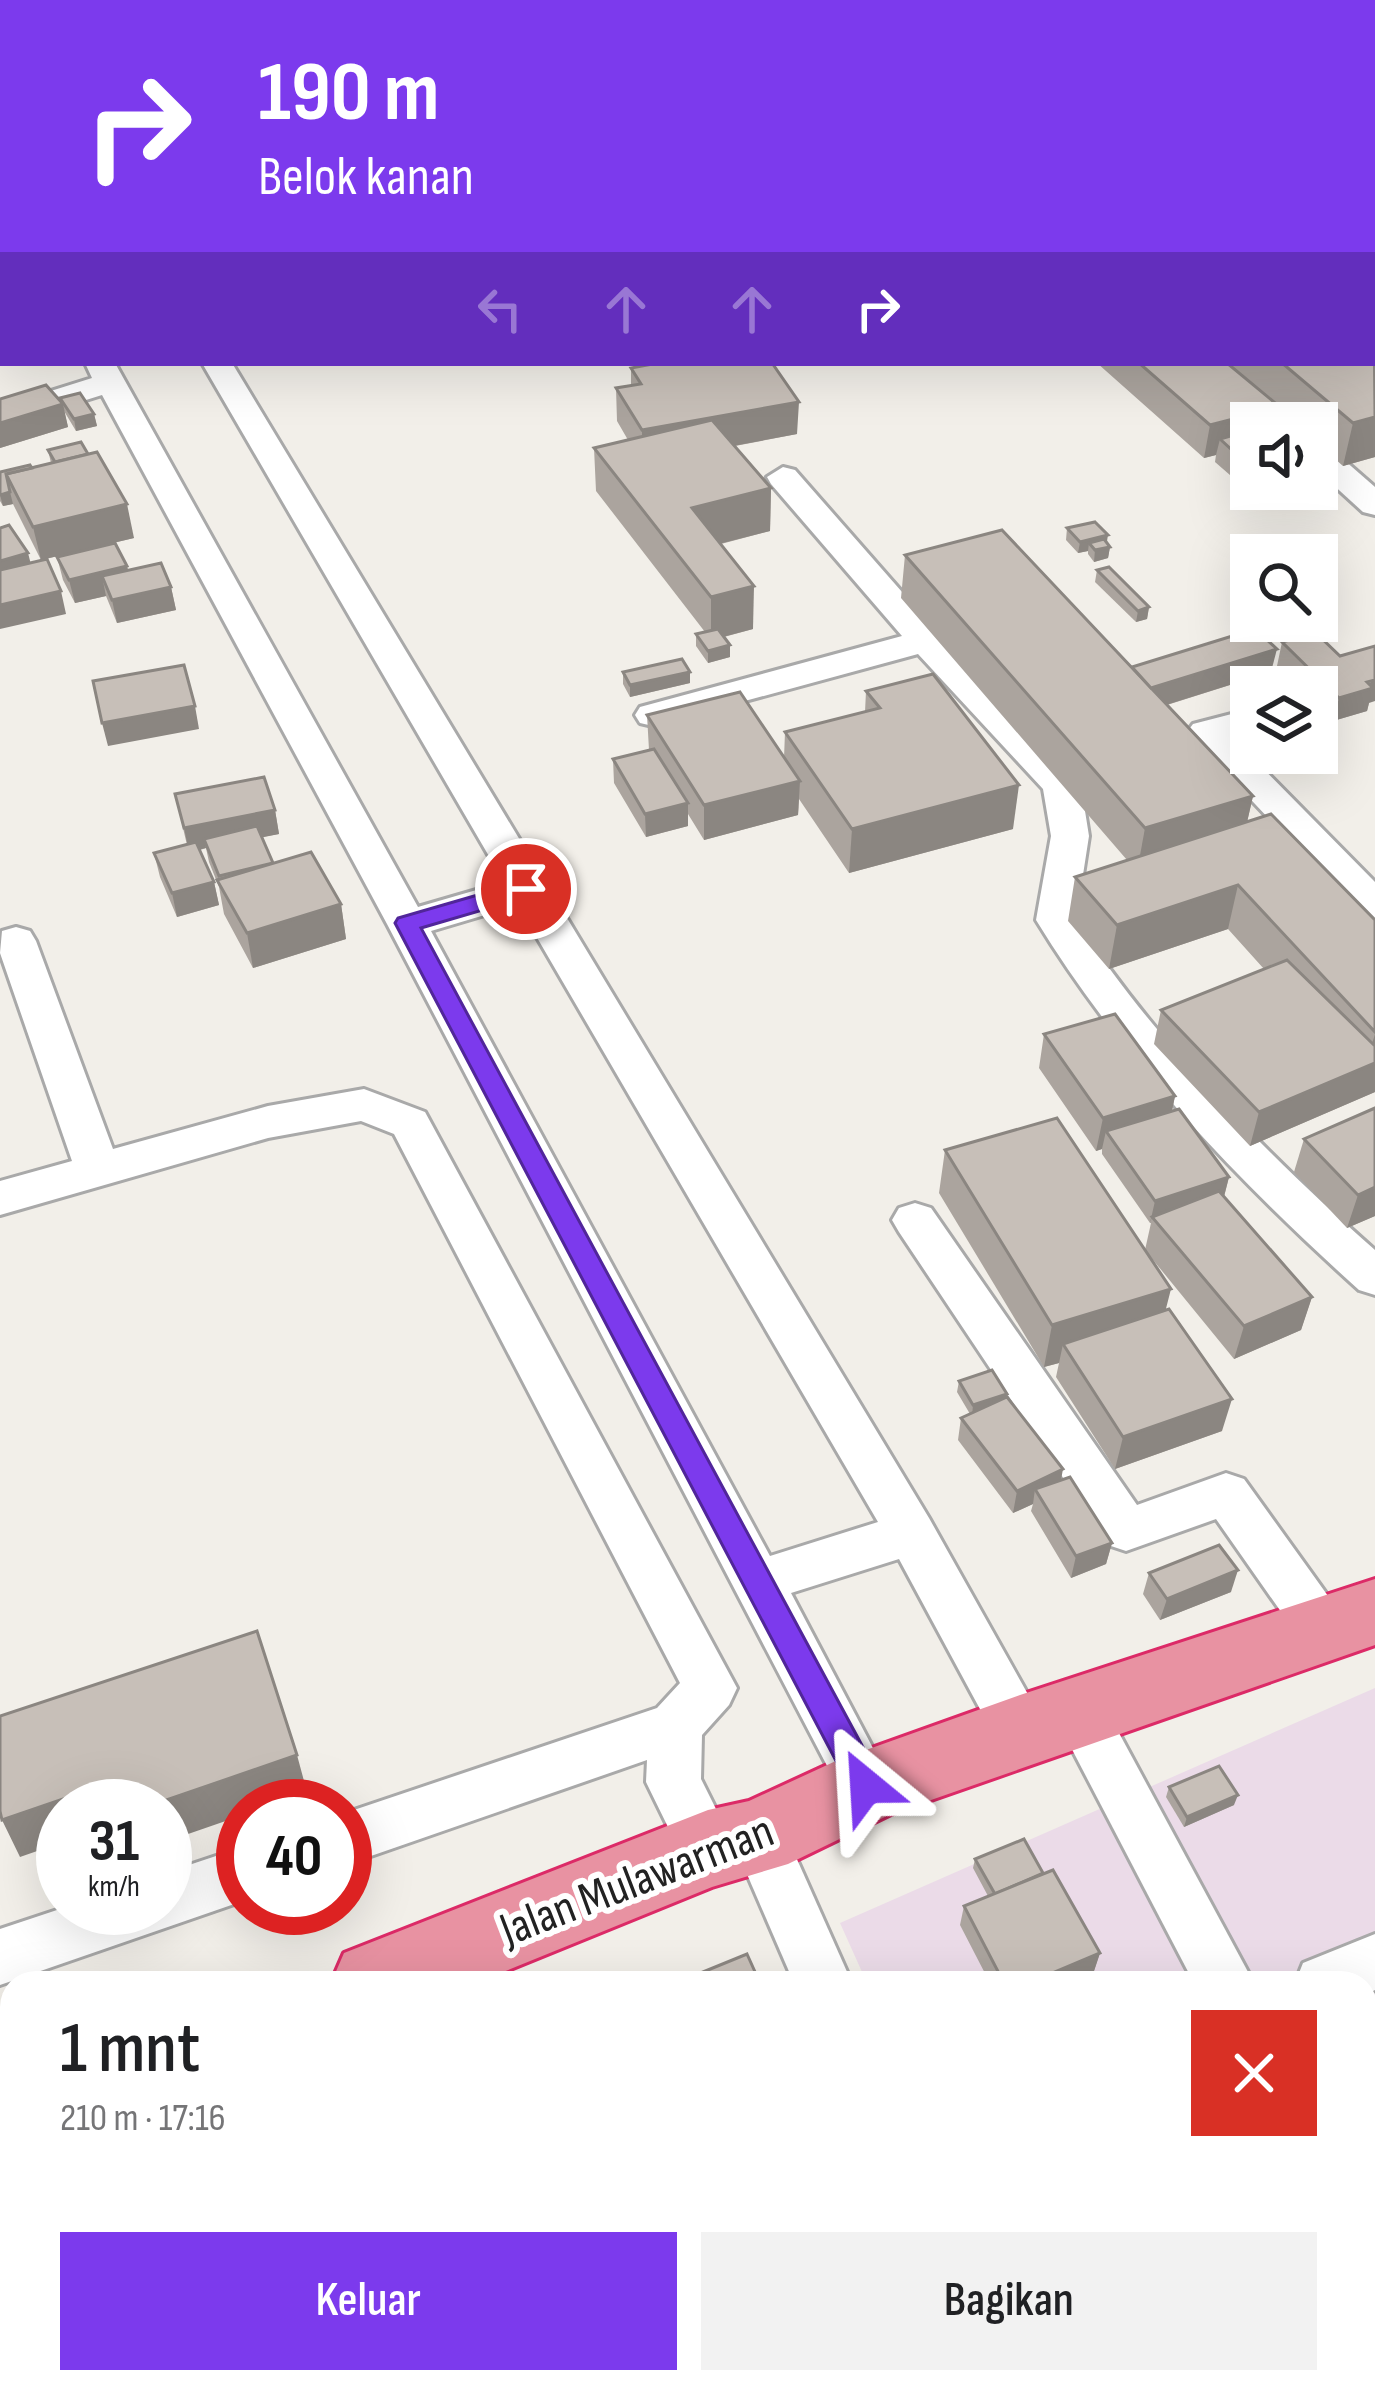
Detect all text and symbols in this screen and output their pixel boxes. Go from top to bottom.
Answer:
text: 190 m [258,43,440,144]
icon: right [60,48,216,204]
text: Belok kanan [258,145,474,210]
icon: left [467,276,533,342]
icon: ahead [593,276,659,342]
icon: ahead [719,276,785,342]
icon: right [845,276,911,342]
map controls [1230,402,1338,774]
button: sound [1230,402,1338,510]
button: search [1230,534,1338,642]
button: layers [1230,666,1338,774]
pin [475,838,577,940]
icon: arrive [493,856,559,922]
position arrow [803,1723,929,1849]
speed limit sign: 40 [216,1779,372,1935]
street label: Jalan Mulawarman [491,1803,782,1960]
text: 31 [89,1806,139,1878]
text: km/h [88,1869,140,1905]
text: 1 mnt [60,2006,200,2093]
button: close [1191,2010,1317,2136]
text: 210 m · 17:16 [60,2095,226,2142]
button: Keluar [60,2232,677,2370]
button: Bagikan [701,2232,1317,2370]

